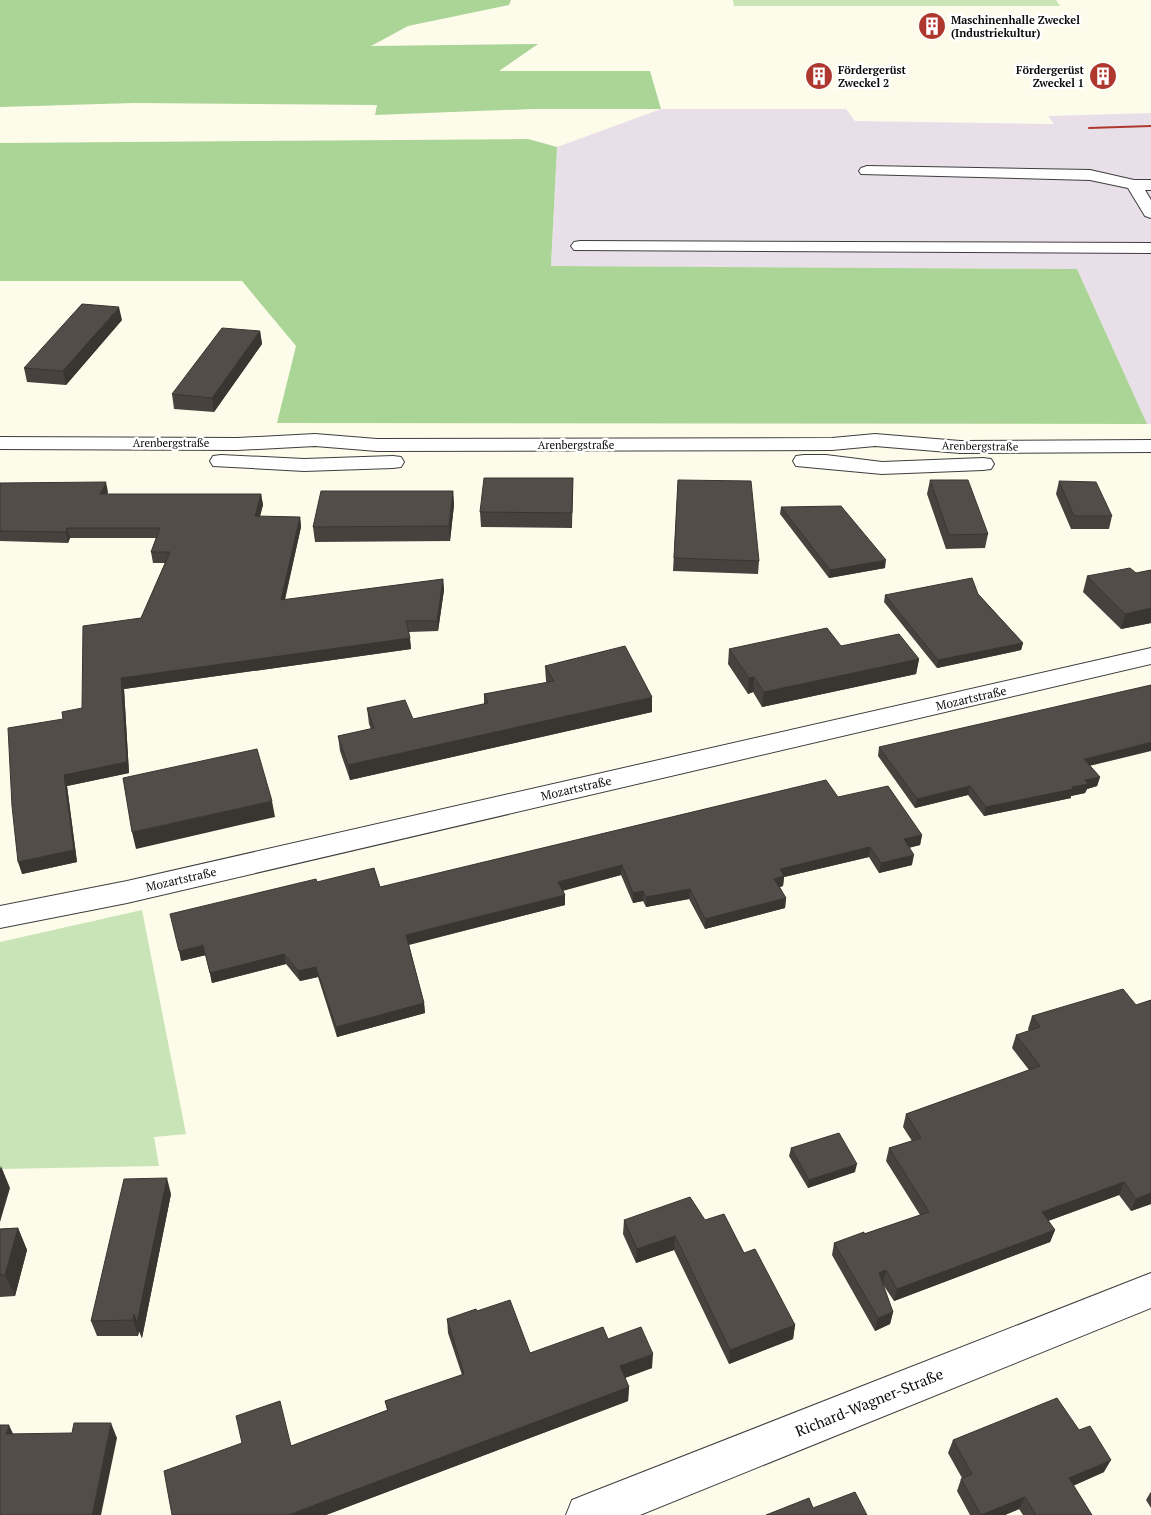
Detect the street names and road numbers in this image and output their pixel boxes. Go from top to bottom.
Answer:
street label: Arenbergstraße [133,436,210,450]
street label: Arenbergstraße [538,438,615,452]
street label: Arenbergstraße [942,438,1019,454]
street label: Mozartstraße [934,683,1008,713]
street label: Mozartstraße [539,773,613,803]
street label: Mozartstraße [144,864,218,894]
street label: Richard-Wagner-Straße [792,1363,946,1441]

